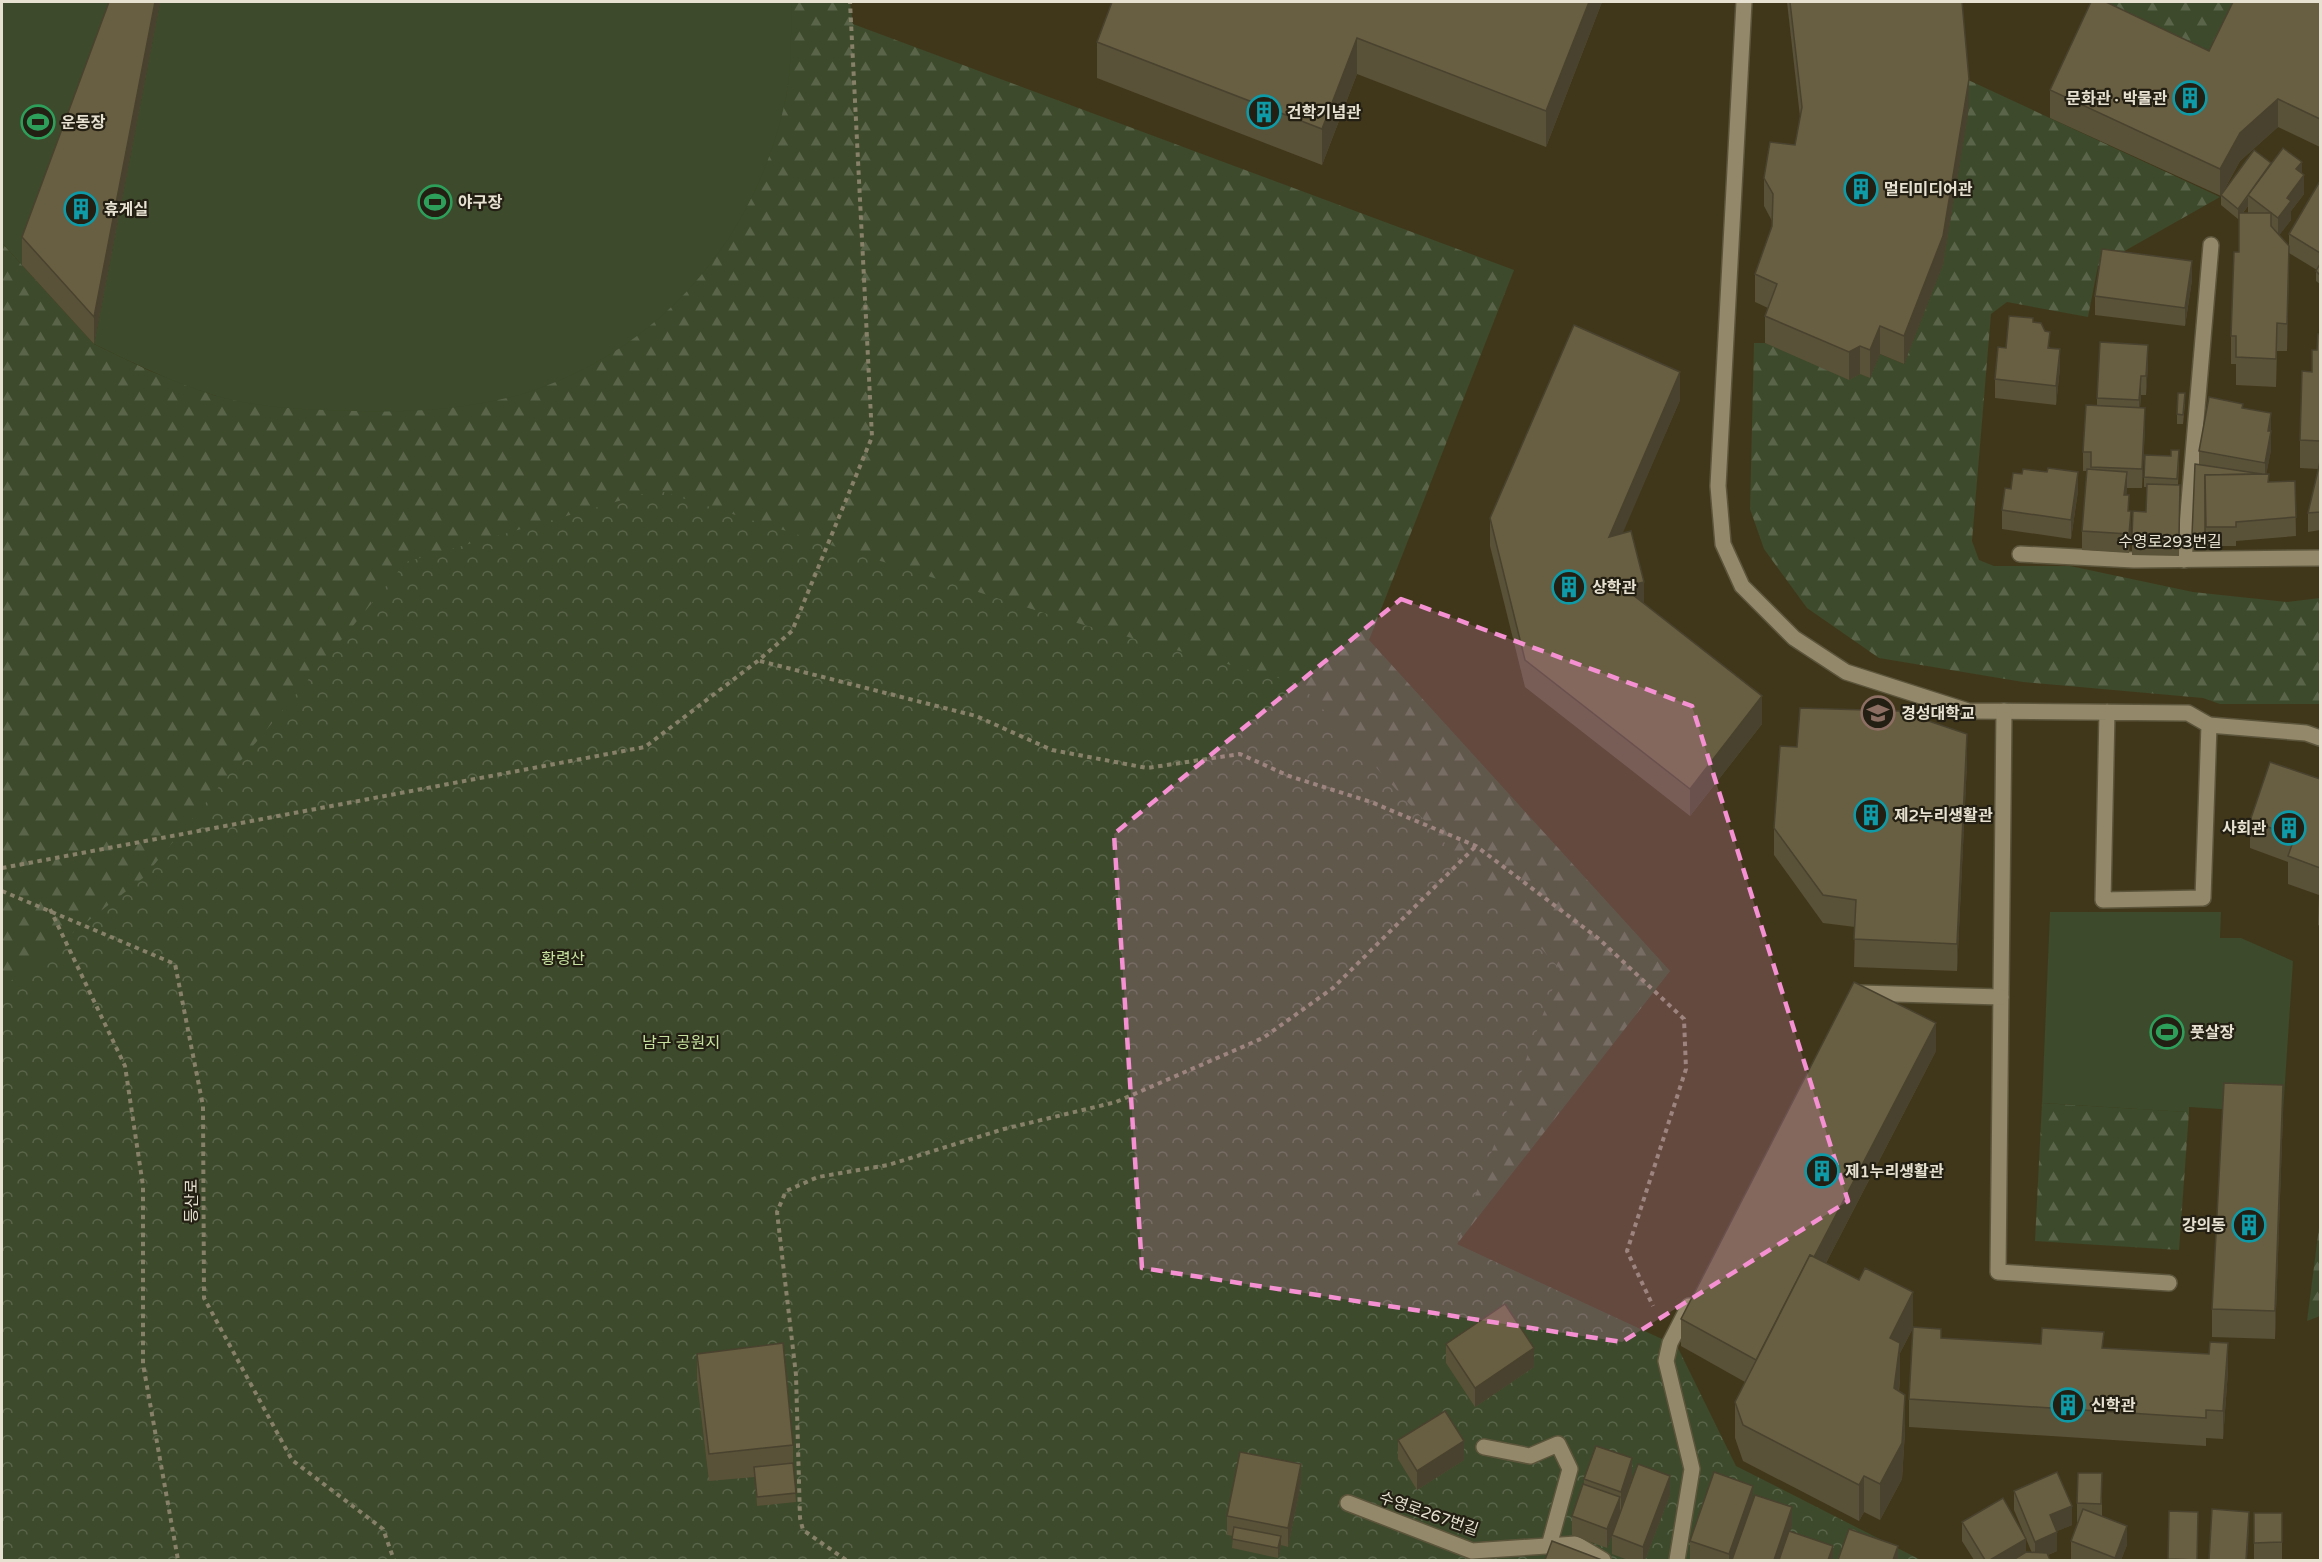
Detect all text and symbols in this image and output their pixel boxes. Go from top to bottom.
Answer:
building icon: 문화관 · 박물관 [2172,80,2208,116]
place label: 문화관 · 박물관 [2066,89,2167,109]
building icon: 건학기념관 [1246,94,1282,130]
place label: 건학기념관 [1287,103,1361,123]
sports icon: 운동장 [20,104,56,140]
place label: 운동장 [61,113,105,133]
building icon: 멀티미디어관 [1843,171,1879,207]
place label: 멀티미디어관 [1884,180,1973,200]
sports icon: 야구장 [417,184,453,220]
building icon: 휴게실 [63,191,99,227]
place label: 야구장 [458,193,502,213]
place label: 휴게실 [104,200,148,220]
street label: 수영로293번길 [2118,532,2222,552]
building icon: 상학관 [1551,569,1587,605]
place label: 상학관 [1592,578,1636,598]
school or university icon: 경성대학교 [1860,695,1896,731]
place label: 경성대학교 [1901,704,1975,724]
building icon: 제2누리생활관 [1853,797,1889,833]
place label: 제2누리생활관 [1894,806,1993,826]
building icon: 사회관 [2271,810,2307,846]
place label: 사회관 [2222,819,2266,839]
park label: 황령산 [541,949,585,969]
sports icon: 풋살장 [2149,1014,2185,1050]
place label: 풋살장 [2190,1023,2234,1043]
park label: 남구 공원지 [642,1033,720,1053]
building icon: 제1누리생활관 [1804,1153,1840,1189]
place label: 제1누리생활관 [1845,1162,1944,1182]
street label: 등산로 [182,1179,202,1223]
building icon: 강의동 [2231,1207,2267,1243]
place label: 강의동 [2182,1216,2226,1236]
building icon: 신학관 [2050,1387,2086,1423]
place label: 신학관 [2091,1396,2135,1416]
street label: 수영로267번길 [1376,1488,1481,1540]

